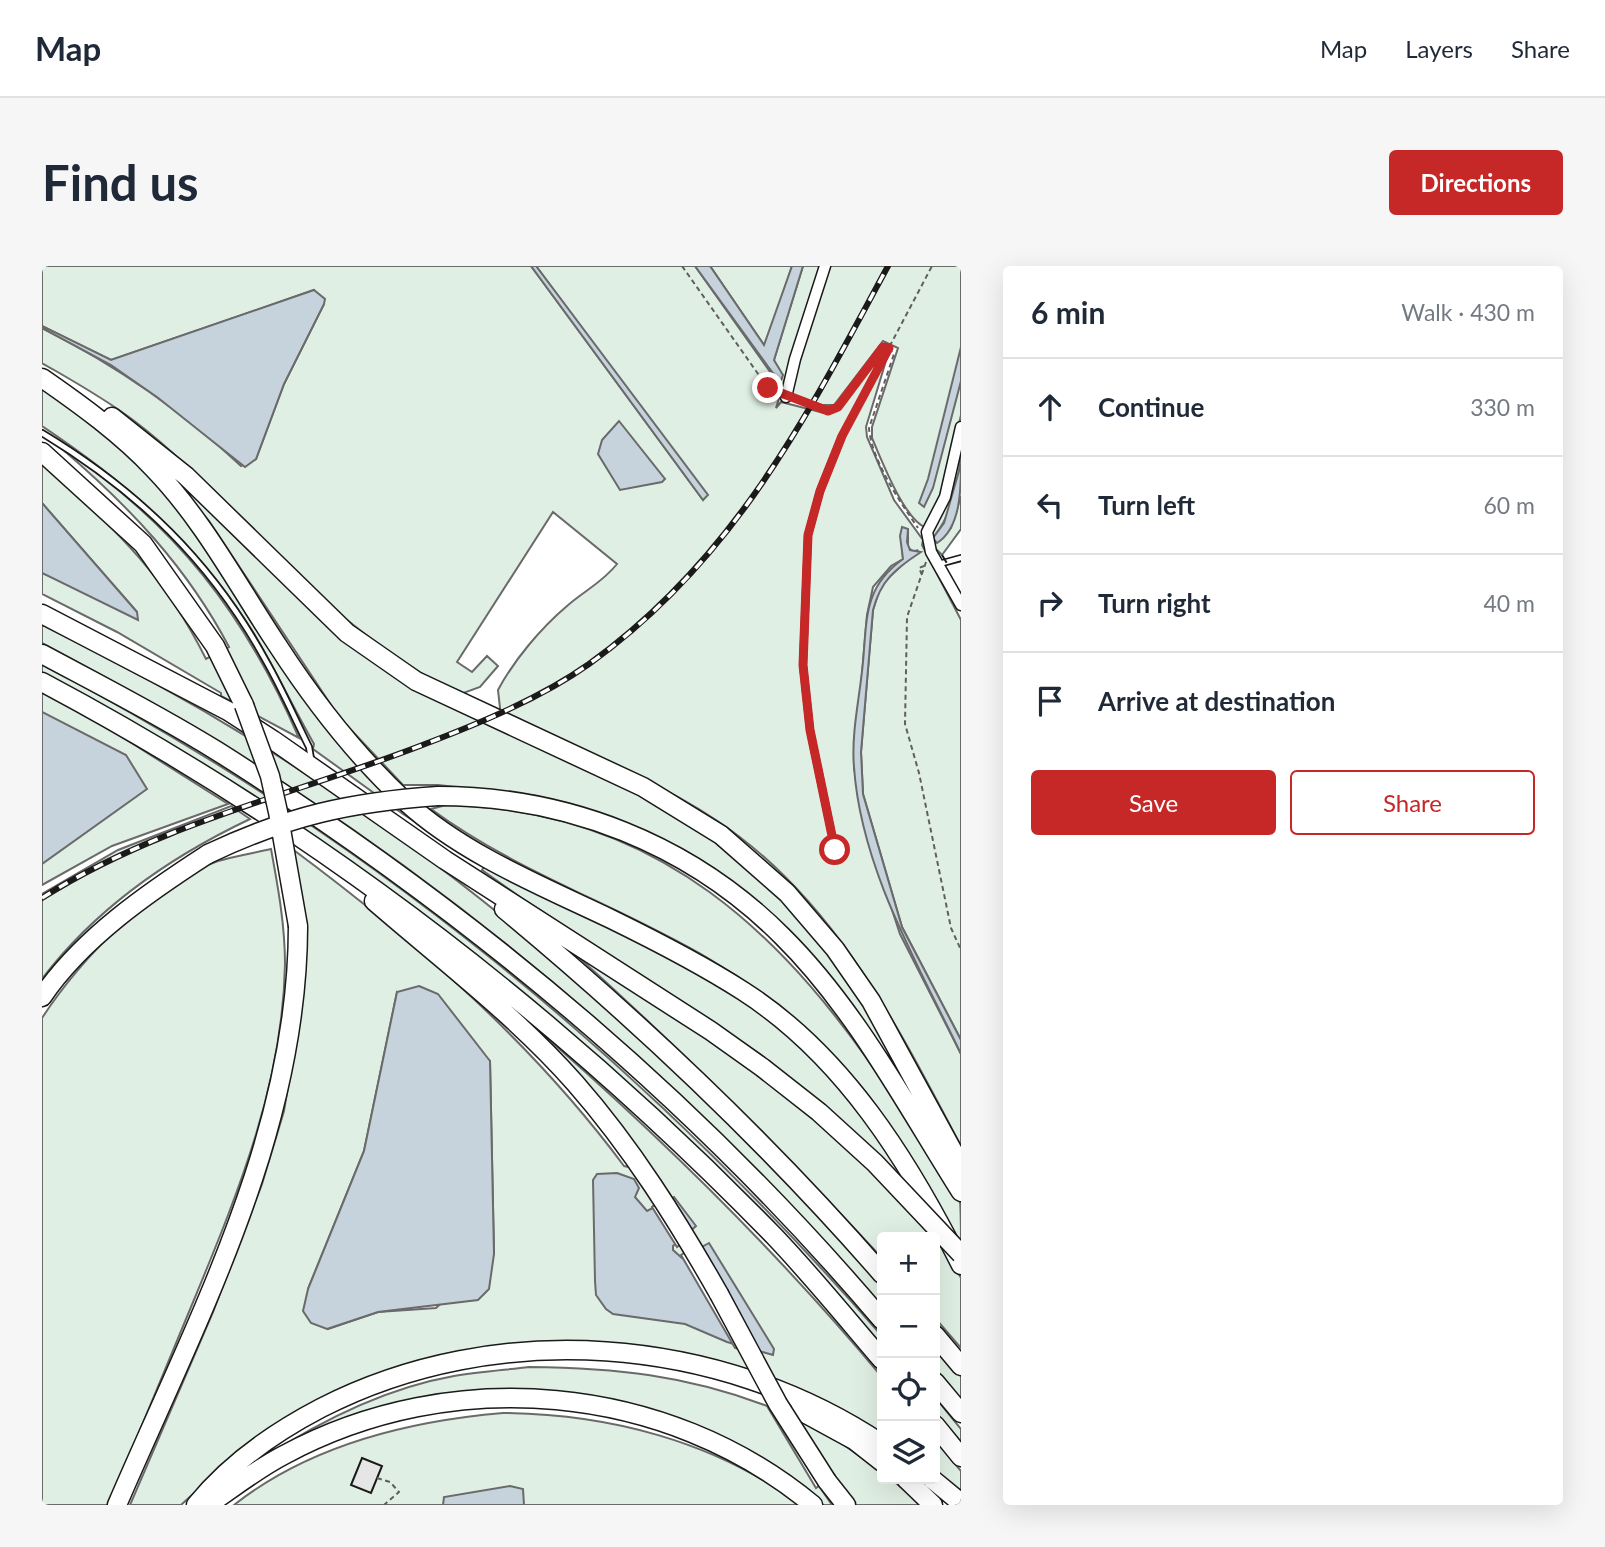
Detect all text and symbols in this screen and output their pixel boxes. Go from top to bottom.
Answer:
text: Map [35,28,101,68]
text: Map [1320,34,1367,63]
text: Layers [1405,34,1473,63]
text: Share [1511,34,1570,63]
button: Directions [1389,150,1563,215]
text: Find us [42,153,199,211]
text: 6 min [1031,294,1105,330]
text: Walk · 430 m [1401,298,1535,326]
route end [752,372,783,403]
icon: ahead [1031,388,1069,426]
text: Continue [1098,391,1204,423]
text: 330 m [1470,393,1535,421]
icon: left [1031,486,1069,524]
text: Turn left [1098,489,1195,521]
text: 60 m [1484,491,1535,519]
icon: right [1031,584,1069,622]
text: Turn right [1098,587,1211,619]
text: 40 m [1484,589,1535,617]
icon: arrive [1031,682,1069,720]
text: Arrive at destination [1098,685,1335,717]
button: Save [1031,770,1276,835]
button: Share [1290,770,1535,835]
route start [819,834,850,865]
map controls [877,1232,940,1484]
button: + [877,1232,940,1295]
button: − [877,1295,940,1358]
button: locate [877,1358,940,1421]
button: layers [877,1421,940,1484]

